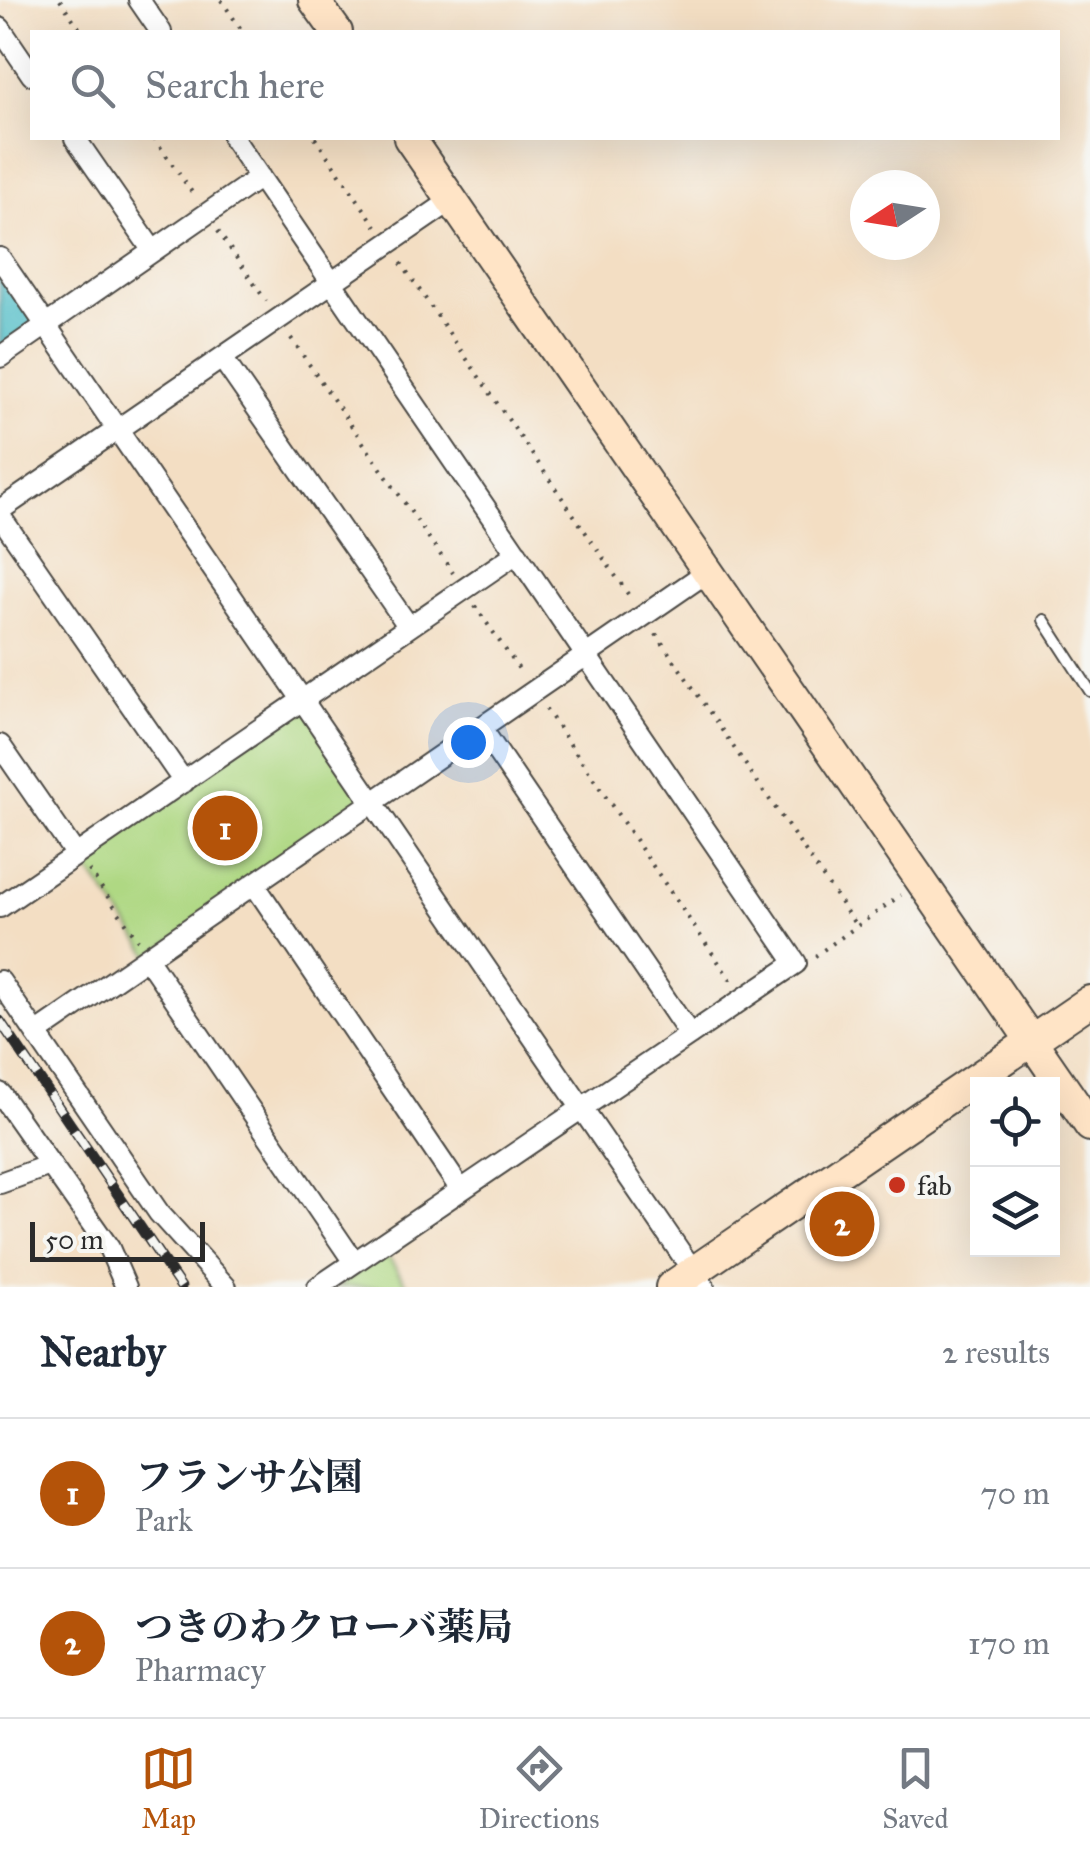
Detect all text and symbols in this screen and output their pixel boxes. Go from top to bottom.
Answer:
search box [30,30,1060,140]
icon: search [65,58,120,113]
text: Search here [145,62,325,108]
north arrow [850,170,940,260]
your location [443,717,494,768]
pin: 1 [192,790,258,866]
map controls [970,1077,1060,1257]
button: locate [970,1077,1060,1167]
button: layers [970,1167,1060,1257]
place label: fab [917,1168,952,1203]
marker: fab [886,1174,908,1196]
pin: 2 [810,1186,874,1262]
scale bar [30,1217,205,1262]
text: 50 m [45,1222,104,1257]
text: Nearby [40,1326,165,1378]
text: 2 results [942,1333,1050,1372]
text: フランサ公園 [135,1454,363,1500]
text: 1 [66,1474,79,1513]
text: 70 m [981,1474,1050,1513]
text: Park [135,1501,193,1540]
text: つきのわクローバ薬局 [135,1604,513,1650]
text: 2 [65,1624,80,1663]
text: 170 m [968,1624,1050,1663]
text: Pharmacy [135,1651,266,1690]
tab: Map [141,1741,196,1836]
tab: Directions [479,1741,600,1836]
tab: Saved [882,1741,949,1836]

